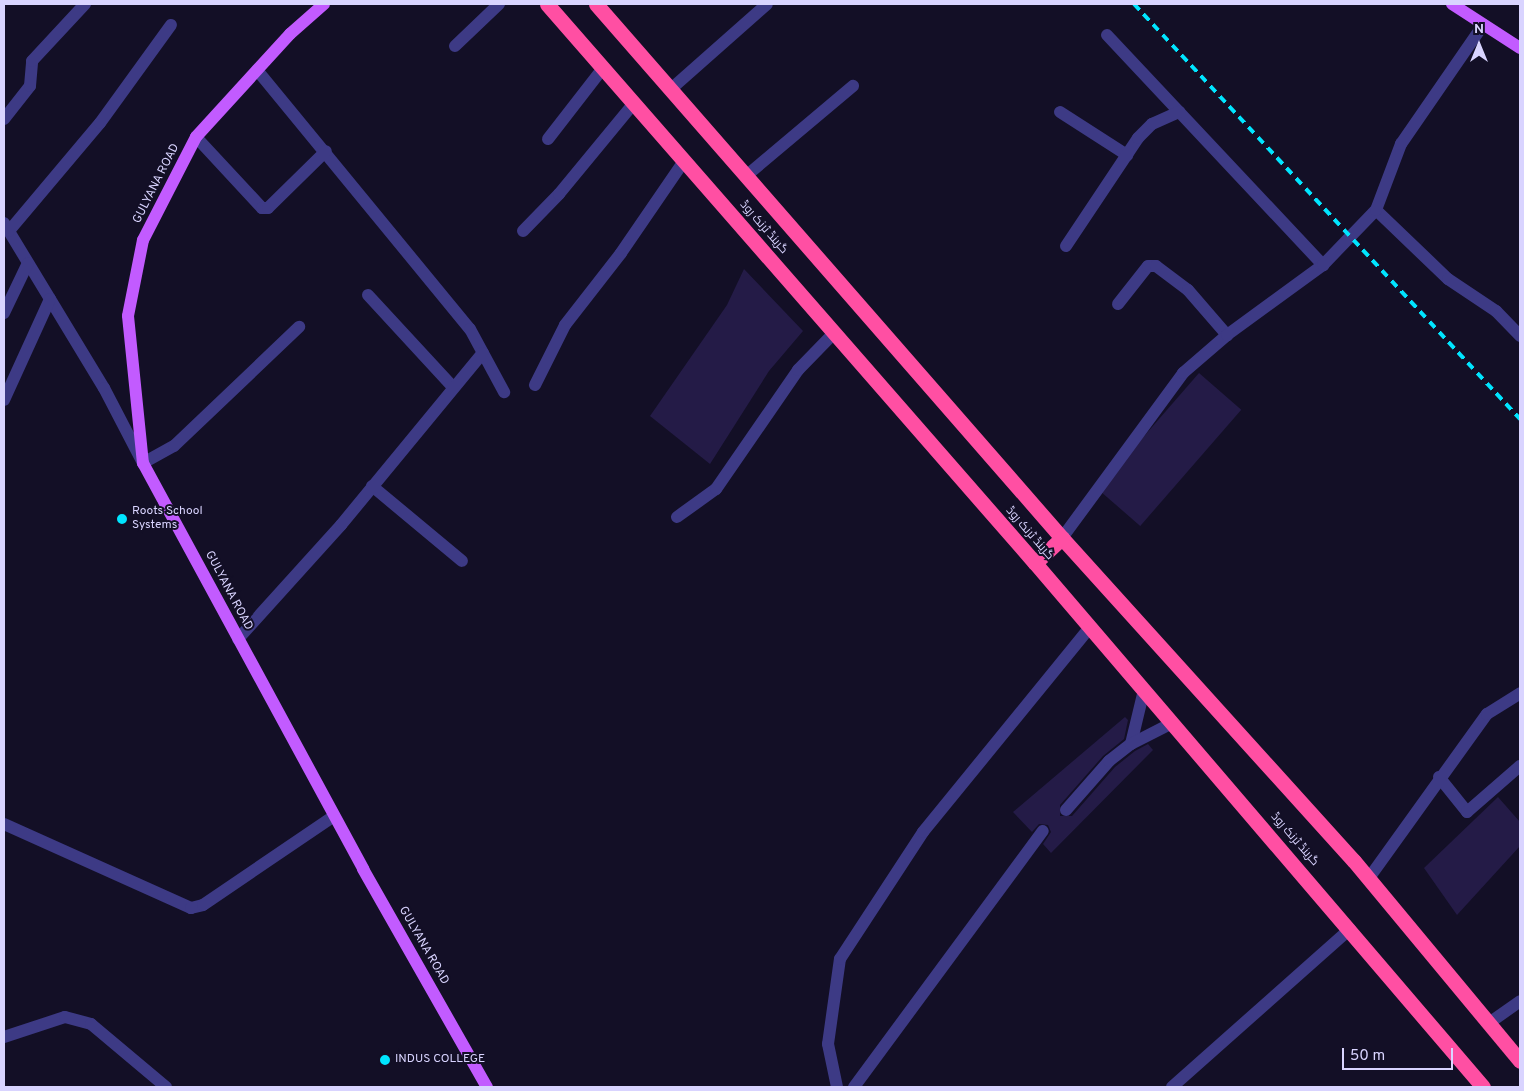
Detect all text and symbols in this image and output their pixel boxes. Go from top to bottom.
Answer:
north arrow [1454,20,1504,70]
text: N [1474,21,1484,38]
street label: GULYANA ROAD [131,141,183,227]
street label: گرینڈ ٹرنک روڈ [736,198,790,258]
street label: گرینڈ ٹرنک روڈ [1002,504,1056,564]
place label: Roots School Systems [132,505,203,533]
marker: Roots School Systems [116,513,128,525]
street label: GULYANA ROAD [201,549,255,633]
street label: گرینڈ ٹرنک روڈ [1267,810,1321,870]
street label: GULYANA ROAD [395,904,451,988]
scale bar [1344,1038,1455,1070]
text: 50 m [1350,1047,1385,1066]
place label: INDUS COLLEGE [395,1053,485,1067]
marker: INDUS COLLEGE [379,1054,391,1066]

